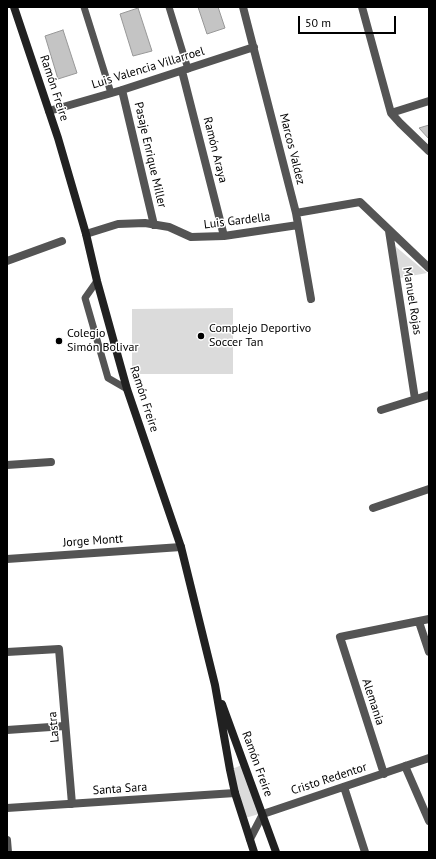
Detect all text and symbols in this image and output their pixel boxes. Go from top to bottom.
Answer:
scale bar [300,8,398,34]
text: 50 m [305,15,331,30]
street label: Luis Valencia Villarroel [90,44,206,92]
street label: Ramón Freire [37,53,71,123]
street label: Pasaje Enrique Miller [131,101,169,209]
street label: Marcos Valdez [276,112,308,186]
street label: Ramón Araya [200,116,230,184]
street label: Luis Gardella [203,210,271,232]
street label: Manuel Rojas [400,266,424,336]
place label: Complejo Deportivo Soccer Tan [209,322,311,350]
place label: Colegio Simón Bolivar [67,327,139,355]
marker: Complejo Deportivo Soccer Tan [196,331,206,341]
marker: Colegio Simón Bolivar [54,336,64,346]
street label: Ramón Freire [127,364,161,434]
street label: Jorge Montt [62,532,124,550]
street label: Alemania [359,677,387,727]
street label: Lastra [45,711,63,743]
street label: Ramón Freire [238,729,276,799]
street label: Cristo Redentor [289,760,369,798]
street label: Santa Sara [92,780,148,798]

